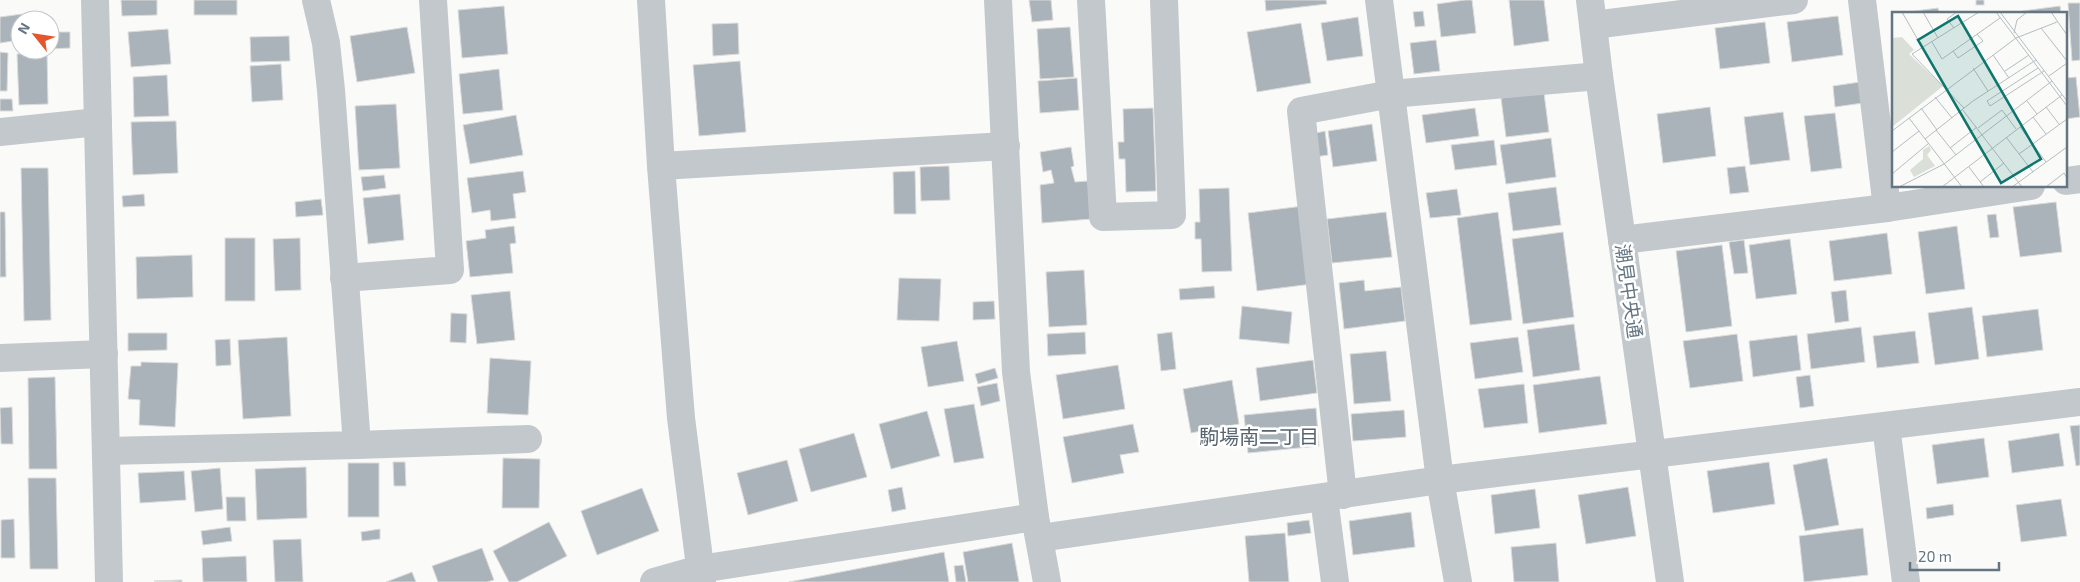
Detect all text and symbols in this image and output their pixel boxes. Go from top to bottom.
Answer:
north arrow [10,10,60,60]
inset map [1892,12,2068,188]
text: N [13,20,33,37]
street label: 潮見中央通 [1611,242,1647,340]
district label: 駒場南二丁目 [1199,424,1319,448]
scale bar [1910,540,1999,572]
text: 20 m [1918,547,1952,565]

